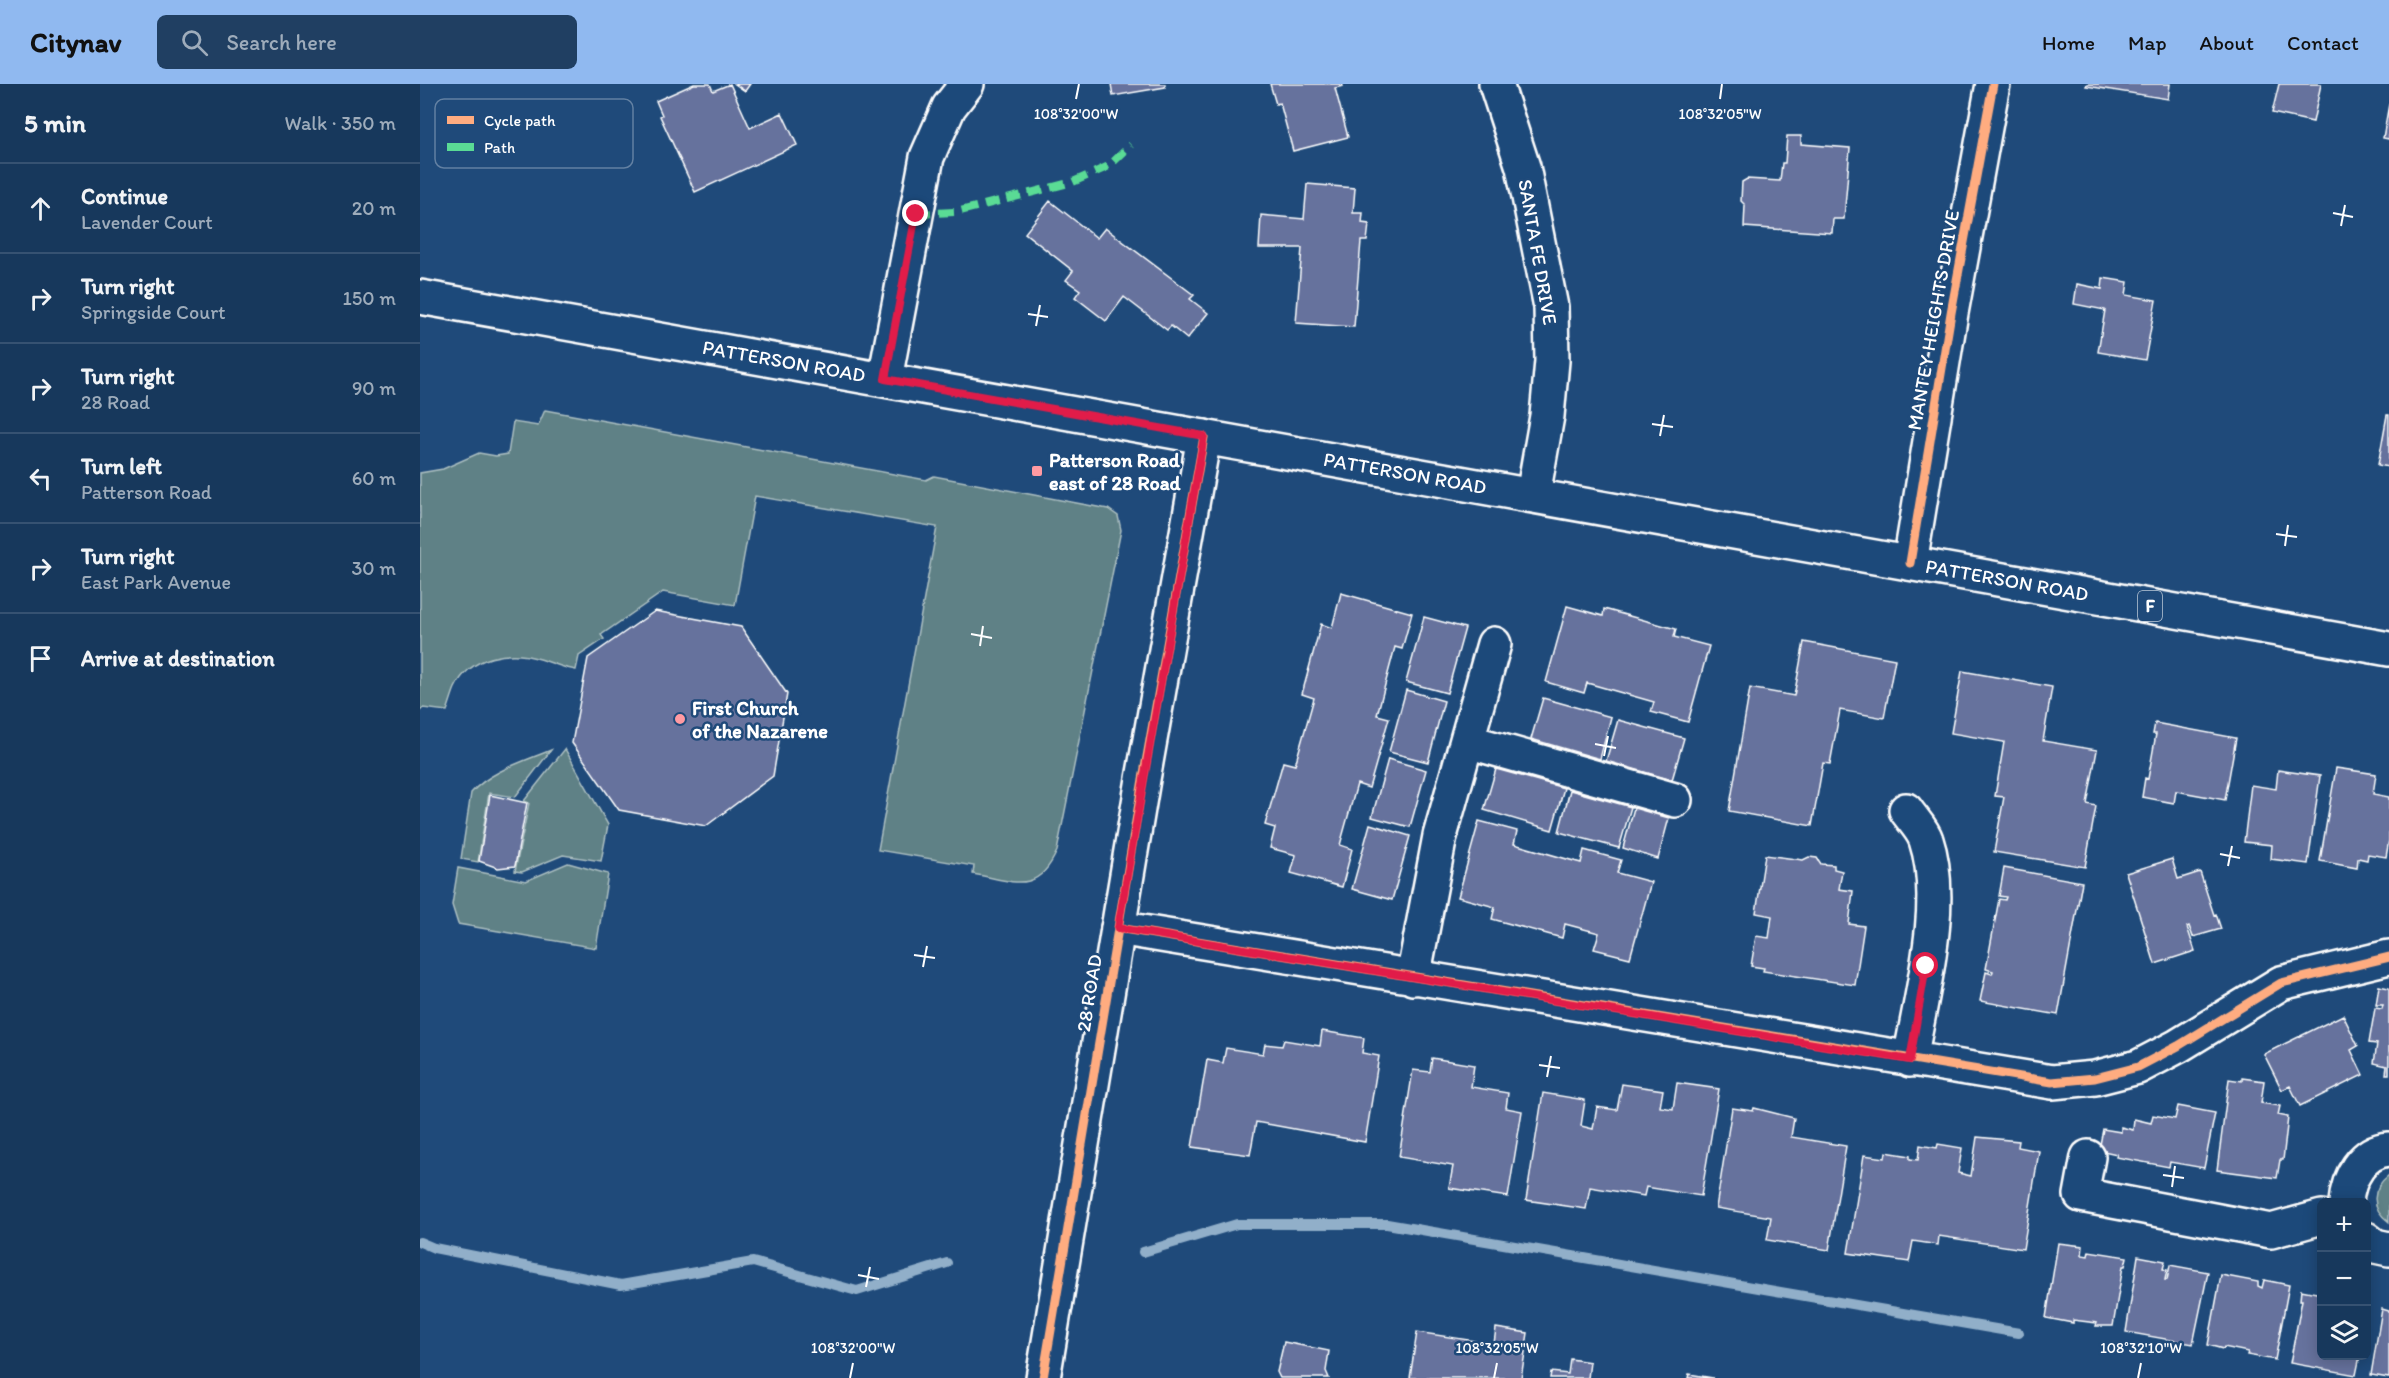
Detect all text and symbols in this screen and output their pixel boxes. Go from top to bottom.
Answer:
search box [157,15,577,69]
text: Citynav [30,25,121,59]
icon: search [178,26,211,59]
text: Search here [226,29,337,56]
text: Home [2042,30,2095,55]
text: Map [2128,30,2167,55]
text: About [2200,30,2254,55]
text: Contact [2287,30,2359,55]
legend [435,99,633,168]
text: 108°32'00"W [1034,105,1118,123]
text: 108°32'05"W [1678,105,1762,123]
text: 5 min [24,107,86,139]
text: Walk · 350 m [285,111,396,135]
text: Cycle path [484,111,556,130]
text: Path [484,138,515,157]
street label: SANTA FE DRIVE [1513,177,1563,327]
text: Continue [81,183,168,210]
icon: ahead [24,192,57,225]
text: 20 m [352,196,396,220]
route end [902,200,928,226]
street label: MANTEY HEIGHTS DRIVE [1902,208,1964,432]
text: Lavender Court [81,210,213,234]
text: Turn right [81,273,175,300]
icon: right [24,282,57,315]
text: 150 m [343,286,396,310]
text: Springside Court [81,300,226,324]
street label: PATTERSON ROAD [701,335,867,387]
text: Turn right [81,363,175,390]
icon: right [24,372,57,405]
text: 90 m [352,376,396,400]
text: 28 Road [81,390,150,414]
street label: PATTERSON ROAD [1322,447,1488,499]
place label: Patterson Road east of 28 Road [1049,448,1182,495]
text: Turn left [81,453,162,480]
icon: left [24,462,57,495]
marker: Patterson Road east of 28 Road [1030,464,1044,478]
text: 60 m [352,466,396,490]
text: Patterson Road [81,480,212,504]
text: Turn right [81,543,175,570]
icon: right [24,552,57,585]
street label: PATTERSON ROAD [1924,554,2090,606]
text: 30 m [351,556,396,580]
text: East Park Avenue [81,570,231,594]
road number: F [2138,591,2162,621]
icon: arrive [24,642,57,675]
text: Arrive at destination [81,645,275,672]
place label: First Church of the Nazarene [692,696,828,743]
marker: First Church of the Nazarene [673,712,687,726]
route start [1912,952,1938,978]
street label: 28 ROAD [1071,953,1107,1033]
map controls [2317,1198,2371,1360]
button: + [2317,1198,2371,1252]
button: − [2317,1252,2371,1306]
button: layers [2317,1306,2371,1360]
text: 108°32'00"W [811,1339,895,1357]
text: 108°32'05"W [1455,1339,1539,1357]
text: 108°32'10"W [2100,1339,2182,1357]

